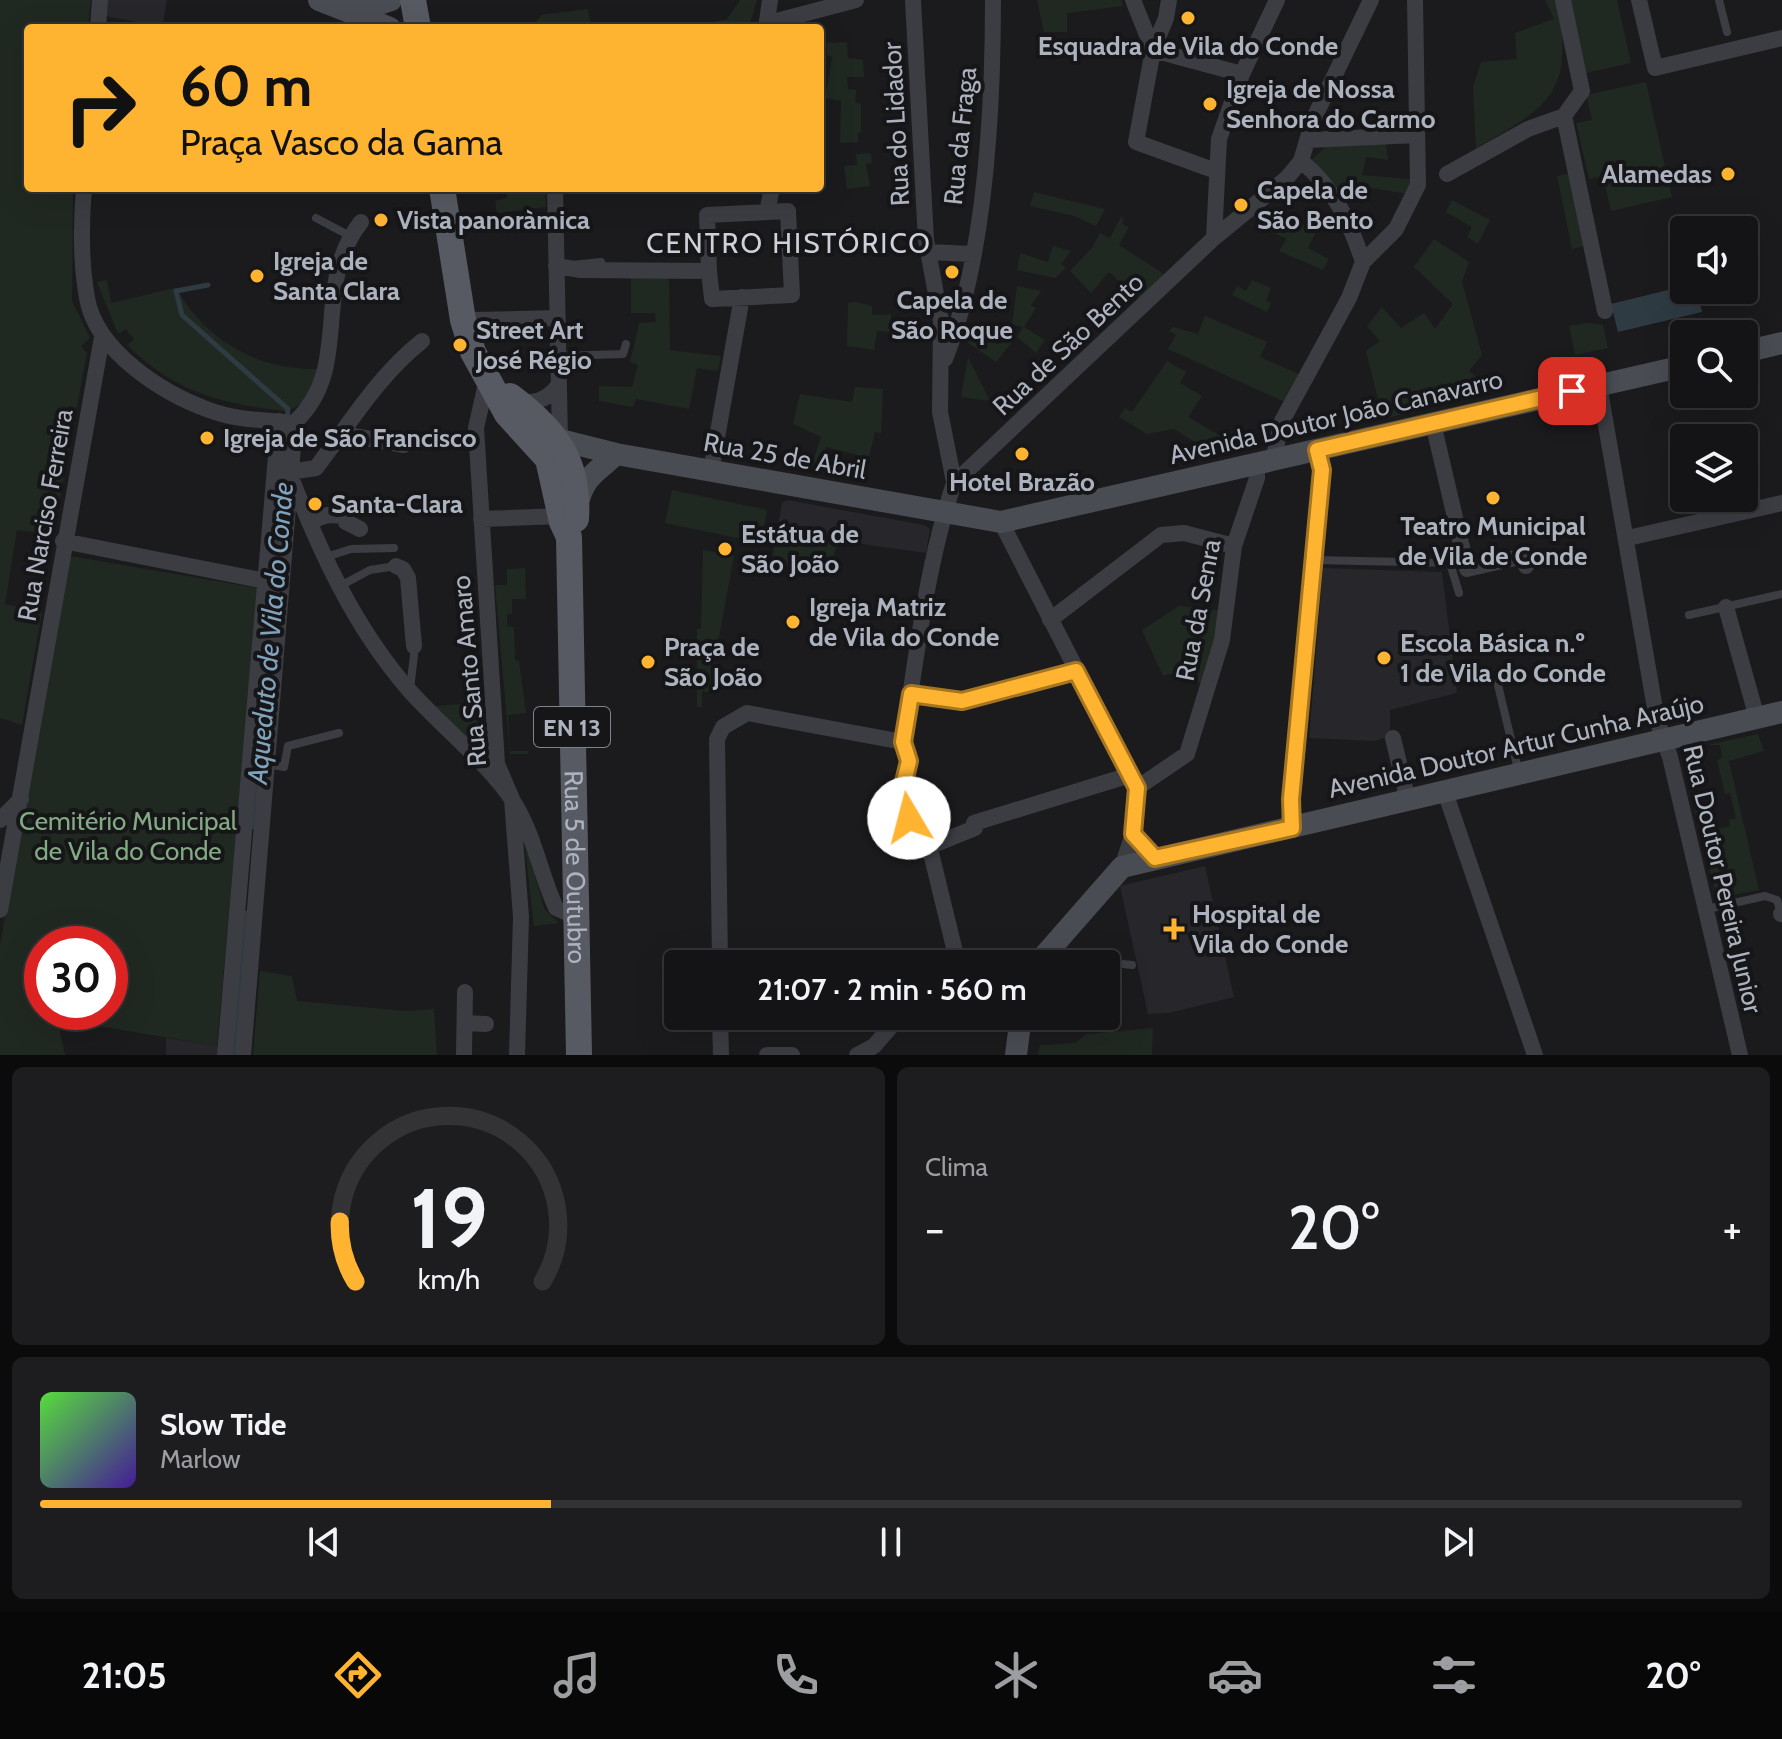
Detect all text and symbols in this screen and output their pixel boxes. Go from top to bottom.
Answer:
marker: Esquadra de Vila do Conde [1179,9,1197,27]
place label: Esquadra de Vila do Conde [1038,30,1338,62]
street label: Rua do Lidador [876,40,916,207]
text: 60 m [180,52,312,120]
icon: right [48,56,152,160]
street label: Rua da Fraga [937,65,983,207]
place label: Igreja de Nossa Senhora do Carmo [1226,73,1436,135]
marker: Igreja de Nossa Senhora do Carmo [1201,95,1219,113]
text: Praça Vasco da Gama [180,120,503,164]
place label: Alamedas [1601,158,1712,190]
marker: Alamedas [1719,165,1737,183]
place label: Capela de São Bento [1257,174,1374,236]
marker: Capela de São Bento [1232,196,1250,214]
place label: Vista panoràmica [397,204,590,236]
marker: Vista panoràmica [372,211,390,229]
map controls [1670,216,1758,512]
button: sound [1670,216,1758,304]
district label: CENTRO HISTÓRICO [646,226,932,260]
place label: Igreja de Santa Clara [273,245,400,307]
marker: Capela de São Roque [943,263,961,281]
street label: Rua de São Bento [986,266,1150,422]
marker: Igreja de Santa Clara [248,267,266,285]
place label: Capela de São Roque [891,284,1013,346]
place label: Street Art José Régio [475,314,592,376]
button: search [1670,320,1758,408]
marker: Street Art José Régio [451,336,469,354]
pin [1538,357,1606,425]
street label: Avenida Doutor João Canavarro [1166,363,1506,471]
icon: arrive [1550,369,1594,413]
street label: Rua Narciso Ferreira [11,406,80,624]
place label: Igreja de São Francisco [223,422,477,454]
button: layers [1670,424,1758,512]
street label: Rua 25 de Abril [701,426,869,486]
marker: Igreja de São Francisco [198,429,216,447]
marker: Hotel Brazão [1013,445,1031,463]
place label: Hotel Brazão [949,466,1095,498]
water label: Aqueduto de Vila do Conde [240,480,300,787]
place label: Santa-Clara [331,488,463,520]
marker: Teatro Municipal de Vila de Conde [1484,489,1502,507]
marker: Santa-Clara [306,495,324,513]
place label: Teatro Municipal de Vila de Conde [1399,510,1588,572]
place label: Estátua de São João [741,518,859,580]
street label: Rua da Senra [1169,536,1228,684]
marker: Estátua de São João [716,540,734,558]
street label: Rua Santo Amaro [445,574,493,768]
place label: Igreja Matriz de Vila do Conde [809,591,999,653]
marker: Igreja Matriz de Vila do Conde [784,613,802,631]
place label: Escola Básica n.º 1 de Vila do Conde [1400,627,1606,689]
place label: Praça de São João [664,631,762,693]
marker: Escola Básica n.º 1 de Vila do Conde [1375,649,1393,667]
marker: Praça de São João [639,653,657,671]
street label: Avenida Doutor Artur Cunha Araújo [1325,687,1707,805]
road number: EN 13 [534,707,610,747]
street label: Rua Doutor Pereira Junior [1677,742,1770,1017]
street label: Rua 5 de Outubro [558,770,593,964]
position arrow [867,776,951,860]
park label: Cemitério Municipal de Vila do Conde [19,805,237,867]
place label: Hospital de Vila do Conde [1192,898,1348,960]
marker: Hospital de Vila do Conde [1163,918,1185,940]
speed limit sign: 30 [24,926,128,1030]
text: 21:07 · 2 min · 560 m [757,971,1027,1008]
text: Clima [925,1151,988,1183]
text: 19 [410,1168,487,1269]
text: 20° [1288,1191,1379,1264]
text: − [925,1202,944,1255]
text: + [1723,1202,1742,1255]
text: km/h [417,1261,480,1296]
text: Slow Tide [160,1406,287,1443]
text: Marlow [160,1443,241,1475]
icon: previous [302,1520,346,1564]
icon: pause [869,1520,913,1564]
icon: next [1436,1520,1480,1564]
icon: directions [330,1647,386,1703]
icon: music [549,1647,605,1703]
icon: phone [768,1647,824,1703]
icon: climate [988,1647,1044,1703]
icon: car [1207,1647,1263,1703]
icon: filters [1426,1647,1482,1703]
text: 21:05 [82,1653,167,1697]
text: 20° [1645,1653,1700,1697]

